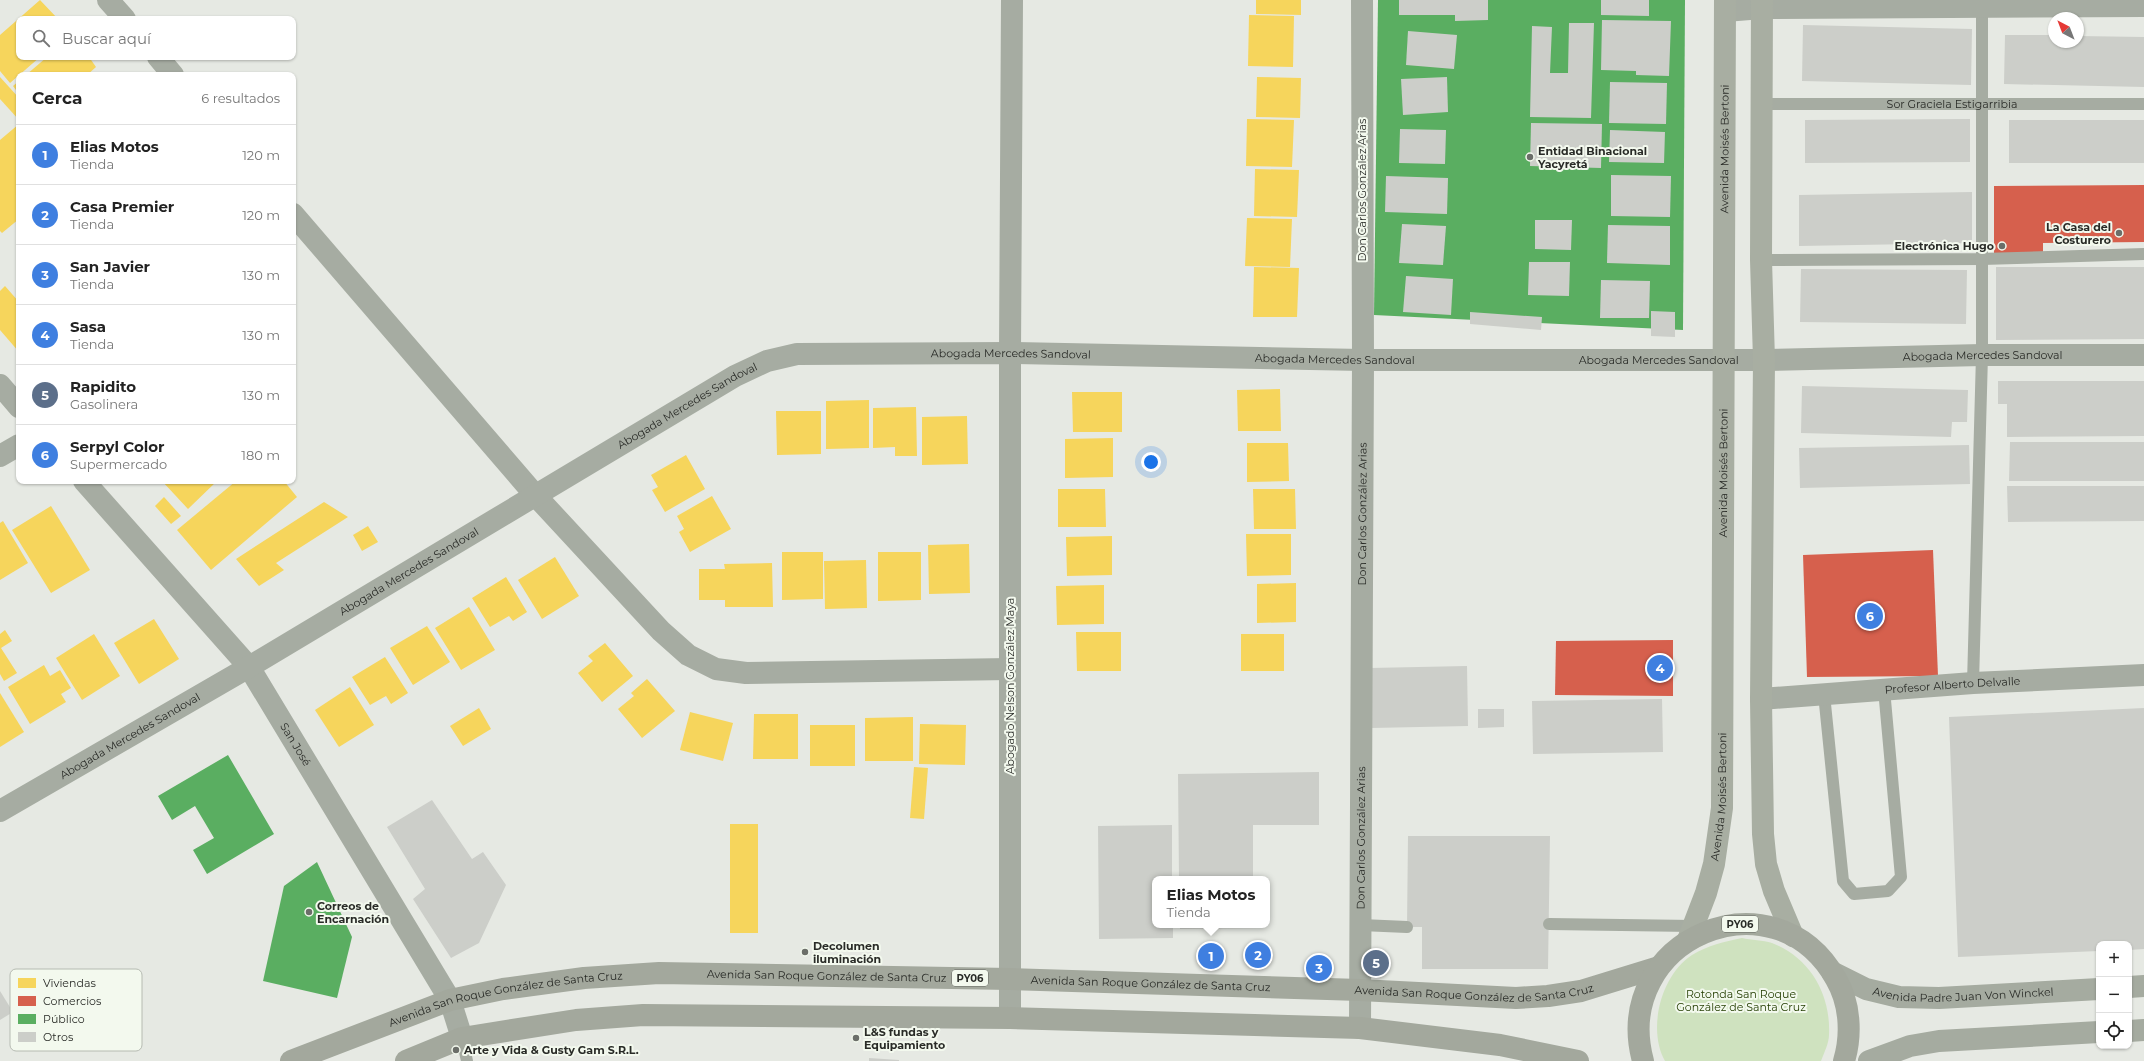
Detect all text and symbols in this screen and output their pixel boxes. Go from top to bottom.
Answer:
north arrow [2048,12,2084,48]
search box [16,16,296,60]
icon: search [30,27,52,49]
text: Buscar aquí [62,29,151,48]
street label: Avenida Moisés Bertoni [1717,84,1732,214]
text: Cerca [32,88,82,108]
text: 6 resultados [201,90,280,106]
street label: Sor Graciela Estigarribia [1887,97,2017,111]
street label: Don Carlos González Arias [1355,118,1369,261]
text: Elias Motos [70,137,159,156]
place label: Entidad Binacional Yacyretá [1537,144,1647,171]
text: 1 [42,147,48,163]
text: 120 m [242,147,280,163]
marker: Entidad Binacional Yacyretá [1525,152,1535,162]
text: Tienda [70,156,114,172]
text: Casa Premier [70,197,174,216]
text: 2 [41,207,49,223]
text: 120 m [242,207,280,223]
text: Tienda [70,216,114,232]
place label: La Casa del Costurero [2046,220,2111,247]
marker: La Casa del Costurero [2114,228,2124,238]
place label: Electrónica Hugo [1894,239,1994,253]
marker: Electrónica Hugo [1997,241,2007,251]
text: San Javier [70,257,150,276]
text: 3 [41,267,49,283]
text: 130 m [242,267,280,283]
text: Tienda [70,276,114,292]
text: Sasa [70,317,106,336]
text: 4 [41,327,49,343]
text: 130 m [242,327,280,343]
text: Tienda [70,336,114,352]
street label: Abogada Mercedes Sandoval [931,346,1091,362]
street label: Abogada Mercedes Sandoval [1903,348,2063,364]
street label: Abogada Mercedes Sandoval [1255,351,1415,367]
street label: Abogada Mercedes Sandoval [1579,353,1739,367]
street label: Abogada Mercedes Sandoval [615,360,760,452]
text: Rapidito [70,377,136,396]
text: 5 [41,387,49,403]
text: 130 m [242,387,280,403]
text: Gasolinera [70,396,138,412]
street label: Avenida Moisés Bertoni [1716,408,1730,538]
text: Serpyl Color [70,437,165,456]
street label: Don Carlos González Arias [1355,442,1370,586]
text: 6 [41,447,49,463]
text: 180 m [241,447,280,463]
your location [1141,452,1161,472]
text: Supermercado [70,456,167,472]
street label: Abogada Mercedes Sandoval [337,524,481,618]
street label: Abogado Nelson González Maya [1003,598,1017,774]
pin: 6 [1857,601,1883,631]
pin: 4 [1647,653,1673,683]
street label: Profesor Alberto Delvalle [1884,674,2021,697]
street label: Abogada Mercedes Sandoval [57,690,203,782]
street label: San José [277,720,314,769]
street label: Avenida Moisés Bertoni [1707,732,1730,862]
street label: Don Carlos González Arias [1354,766,1368,910]
popup [1152,876,1270,928]
text: Elias Motos [1167,885,1255,904]
place label: Correos de Encarnación [317,899,389,926]
text: Tienda [1167,904,1211,920]
marker: Correos de Encarnación [304,907,314,917]
road number: PY06 [1722,916,1758,932]
place label: Decolumen iluminación [813,939,881,966]
pin: 2 [1245,940,1271,970]
pin: 1 [1198,941,1224,971]
map controls [2096,941,2132,1049]
button: + [2096,941,2132,977]
marker: Decolumen iluminación [800,947,810,957]
pin: 5 [1363,948,1389,978]
pin: 3 [1306,953,1332,983]
street label: Avenida San Roque González de Santa Cruz [707,967,947,985]
street label: Avenida San Roque González de Santa Cruz [387,968,624,1030]
legend [10,969,142,1051]
road number: PY06 [952,970,988,986]
street label: Avenida San Roque González de Santa Cruz [1030,973,1271,994]
text: Viviendas [43,976,96,990]
button: − [2096,977,2132,1013]
street label: Avenida San Roque González de Santa Cruz [1354,980,1596,1005]
street label: Avenida Padre Juan Von Winckel [1871,984,2054,1005]
park label: Rotonda San Roque González de Santa Cruz [1676,987,1806,1014]
text: Comercios [43,994,102,1008]
text: Público [43,1012,85,1026]
button: locate [2096,1013,2132,1049]
place label: L&S fundas y Equipamiento [864,1025,945,1052]
text: Otros [43,1030,74,1044]
marker: L&S fundas y Equipamiento [851,1033,861,1043]
place label: Arte y Vida & Gusty Gam S.R.L. [463,1043,639,1057]
marker: Arte y Vida & Gusty Gam S.R.L. [451,1045,461,1055]

